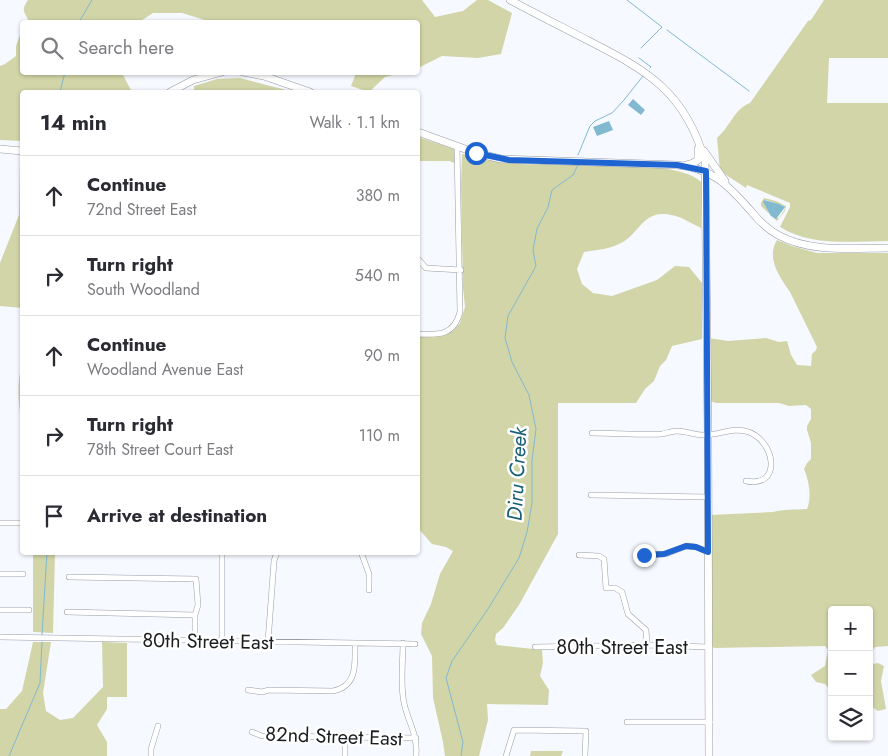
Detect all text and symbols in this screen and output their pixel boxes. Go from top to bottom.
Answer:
search box [20,20,420,75]
icon: search [38,34,66,62]
text: Search here [78,34,174,61]
text: 14 min [40,108,107,138]
text: Walk · 1.1 km [309,111,400,134]
route start [465,142,488,165]
text: Continue [87,171,166,198]
icon: ahead [40,182,68,210]
text: 380 m [356,184,400,207]
text: 72nd Street East [87,198,197,221]
text: Turn right [87,251,173,278]
icon: right [40,262,68,290]
text: 540 m [355,264,400,287]
text: South Woodland [87,278,200,301]
text: Continue [87,331,166,358]
icon: ahead [40,342,68,370]
text: 90 m [364,344,400,367]
text: Woodland Avenue East [87,358,243,381]
text: Turn right [87,411,173,438]
icon: right [40,422,68,450]
text: 110 m [359,424,400,447]
water label: Diru Creek [500,425,534,522]
text: 78th Street Court East [87,438,233,461]
icon: arrive [40,502,68,530]
text: Arrive at destination [87,502,267,529]
route end [633,544,656,567]
map controls [828,606,873,741]
button: + [828,606,873,651]
street label: 80th Street East [142,626,274,657]
street label: 80th Street East [556,633,688,662]
button: − [828,651,873,696]
button: layers [828,696,873,741]
street label: 82nd Street East [265,720,403,753]

